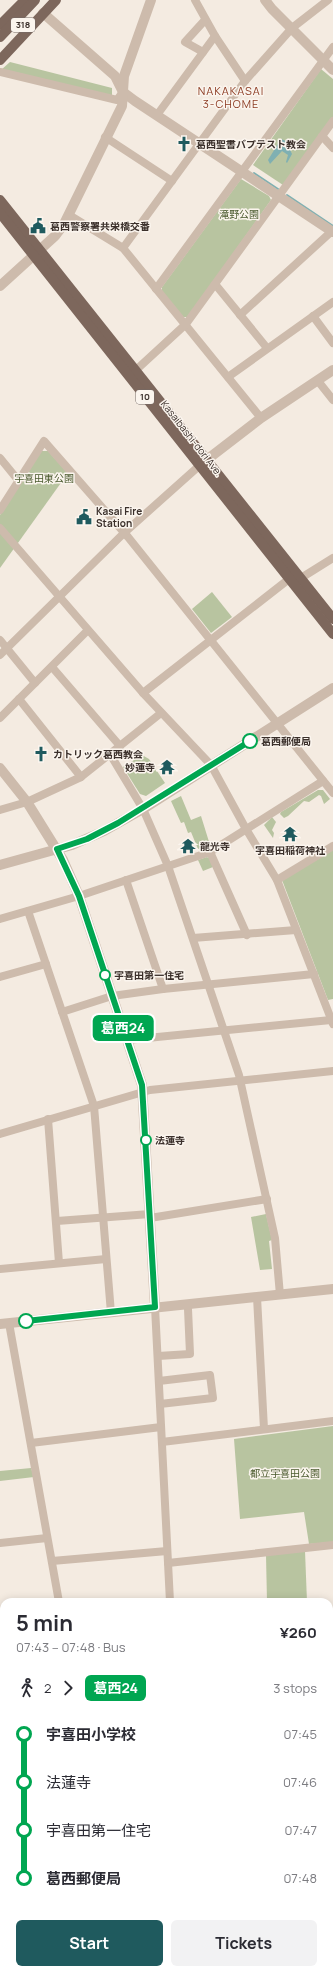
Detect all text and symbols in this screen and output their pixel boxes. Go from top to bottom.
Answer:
road number: 318 [11,18,35,32]
district label: NAKAKASAI 3-CHOME [198,83,264,111]
church icon: 葛西聖書バプテスト教会 [175,135,193,153]
place label: 葛西聖書バプテスト教会 [196,137,306,151]
park label: 滝野公園 [219,207,259,221]
public building icon: 葛西警察署共栄橋交番 [29,217,47,235]
place label: 葛西警察署共栄橋交番 [50,219,150,233]
road number: 10 [136,390,154,404]
street label: Kasaibashi-dori Ave. [158,397,226,479]
park label: 宇喜田東公園 [14,471,74,485]
place label: Kasai Fire Station [96,504,142,530]
public building icon: Kasai Fire Station [75,508,93,526]
marker: 葛西郵便局 [242,733,258,749]
place label: 葛西郵便局 [261,734,311,748]
church icon: カトリック葛西教会 [32,745,50,763]
place label: カトリック葛西教会 [53,747,143,761]
temple icon: 妙蓮寺 [158,758,176,776]
place label: 妙蓮寺 [125,760,155,774]
temple icon: 宇喜田稲荷神社 [281,825,299,843]
temple icon: 龍光寺 [179,837,197,855]
place label: 龍光寺 [200,839,230,853]
place label: 宇喜田稲荷神社 [255,843,326,857]
place label: 宇喜田第一住宅 [114,968,184,982]
marker: 宇喜田第一住宅 [99,969,111,981]
line badge: 葛西24 [95,1015,151,1041]
text: 葛西24 [101,1018,145,1037]
place label: 法蓮寺 [155,1133,185,1147]
marker: 法蓮寺 [140,1134,152,1146]
unlabelled marker [18,1313,34,1329]
park label: 都立宇喜田公園 [250,1466,320,1480]
text: 5 min [16,1608,73,1638]
text: ¥260 [280,1622,317,1643]
text: 07:43 – 07:48 · Bus [16,1638,126,1656]
icon: walk [16,1677,38,1699]
icon: forward [57,1677,79,1699]
text: 葛西24 [93,1678,138,1697]
text: 2 [44,1679,51,1697]
text: 3 stops [273,1679,317,1697]
text: 宇喜田小学校 [46,1724,136,1745]
text: 07:45 [283,1725,317,1743]
text: 法蓮寺 [46,1772,91,1793]
text: 07:46 [283,1773,317,1791]
text: 宇喜田第一住宅 [46,1820,151,1841]
text: 07:47 [284,1821,317,1839]
text: 葛西郵便局 [46,1868,121,1889]
text: 07:48 [283,1869,317,1887]
button: Start [16,1920,163,1966]
button: Tickets [171,1920,317,1966]

